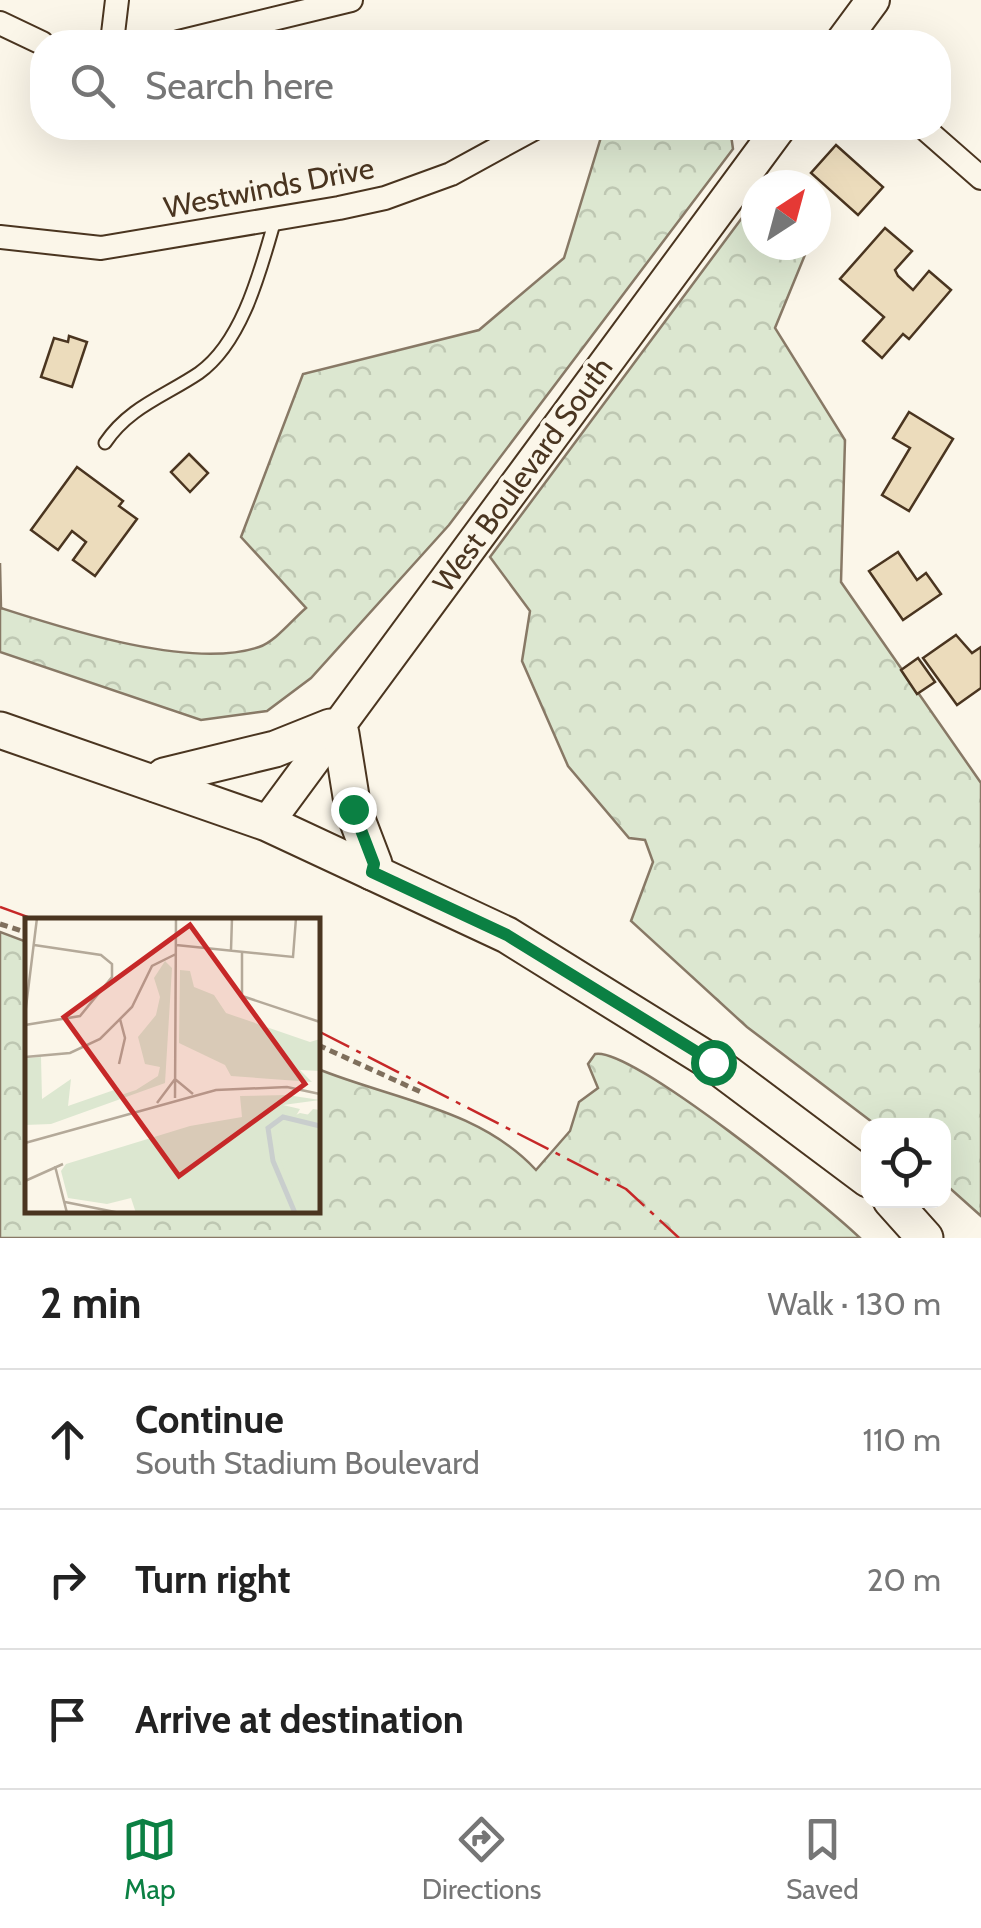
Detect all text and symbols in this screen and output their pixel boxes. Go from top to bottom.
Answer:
search box [30,30,951,140]
icon: search [65,58,120,113]
text: Search here [145,62,334,109]
street label: Westwinds Drive [161,149,377,226]
north arrow [741,170,831,260]
street label: West Boulevard South [425,350,620,600]
route end [331,787,377,833]
inset map [25,918,320,1213]
route start [691,1040,737,1086]
map controls [861,1118,951,1208]
button: locate [861,1118,951,1208]
text: 2 min [40,1277,141,1329]
text: Walk · 130 m [767,1284,941,1323]
text: Continue [135,1396,284,1443]
icon: ahead [40,1412,95,1467]
text: 110 m [863,1420,941,1459]
text: South Stadium Boulevard [135,1443,480,1482]
icon: right [40,1552,95,1607]
text: Turn right [135,1556,291,1603]
text: 20 m [867,1560,941,1599]
icon: arrive [40,1692,95,1747]
text: Arrive at destination [135,1696,464,1743]
tab: Map [122,1812,177,1906]
tab: Directions [422,1812,541,1906]
tab: Saved [786,1812,859,1906]

